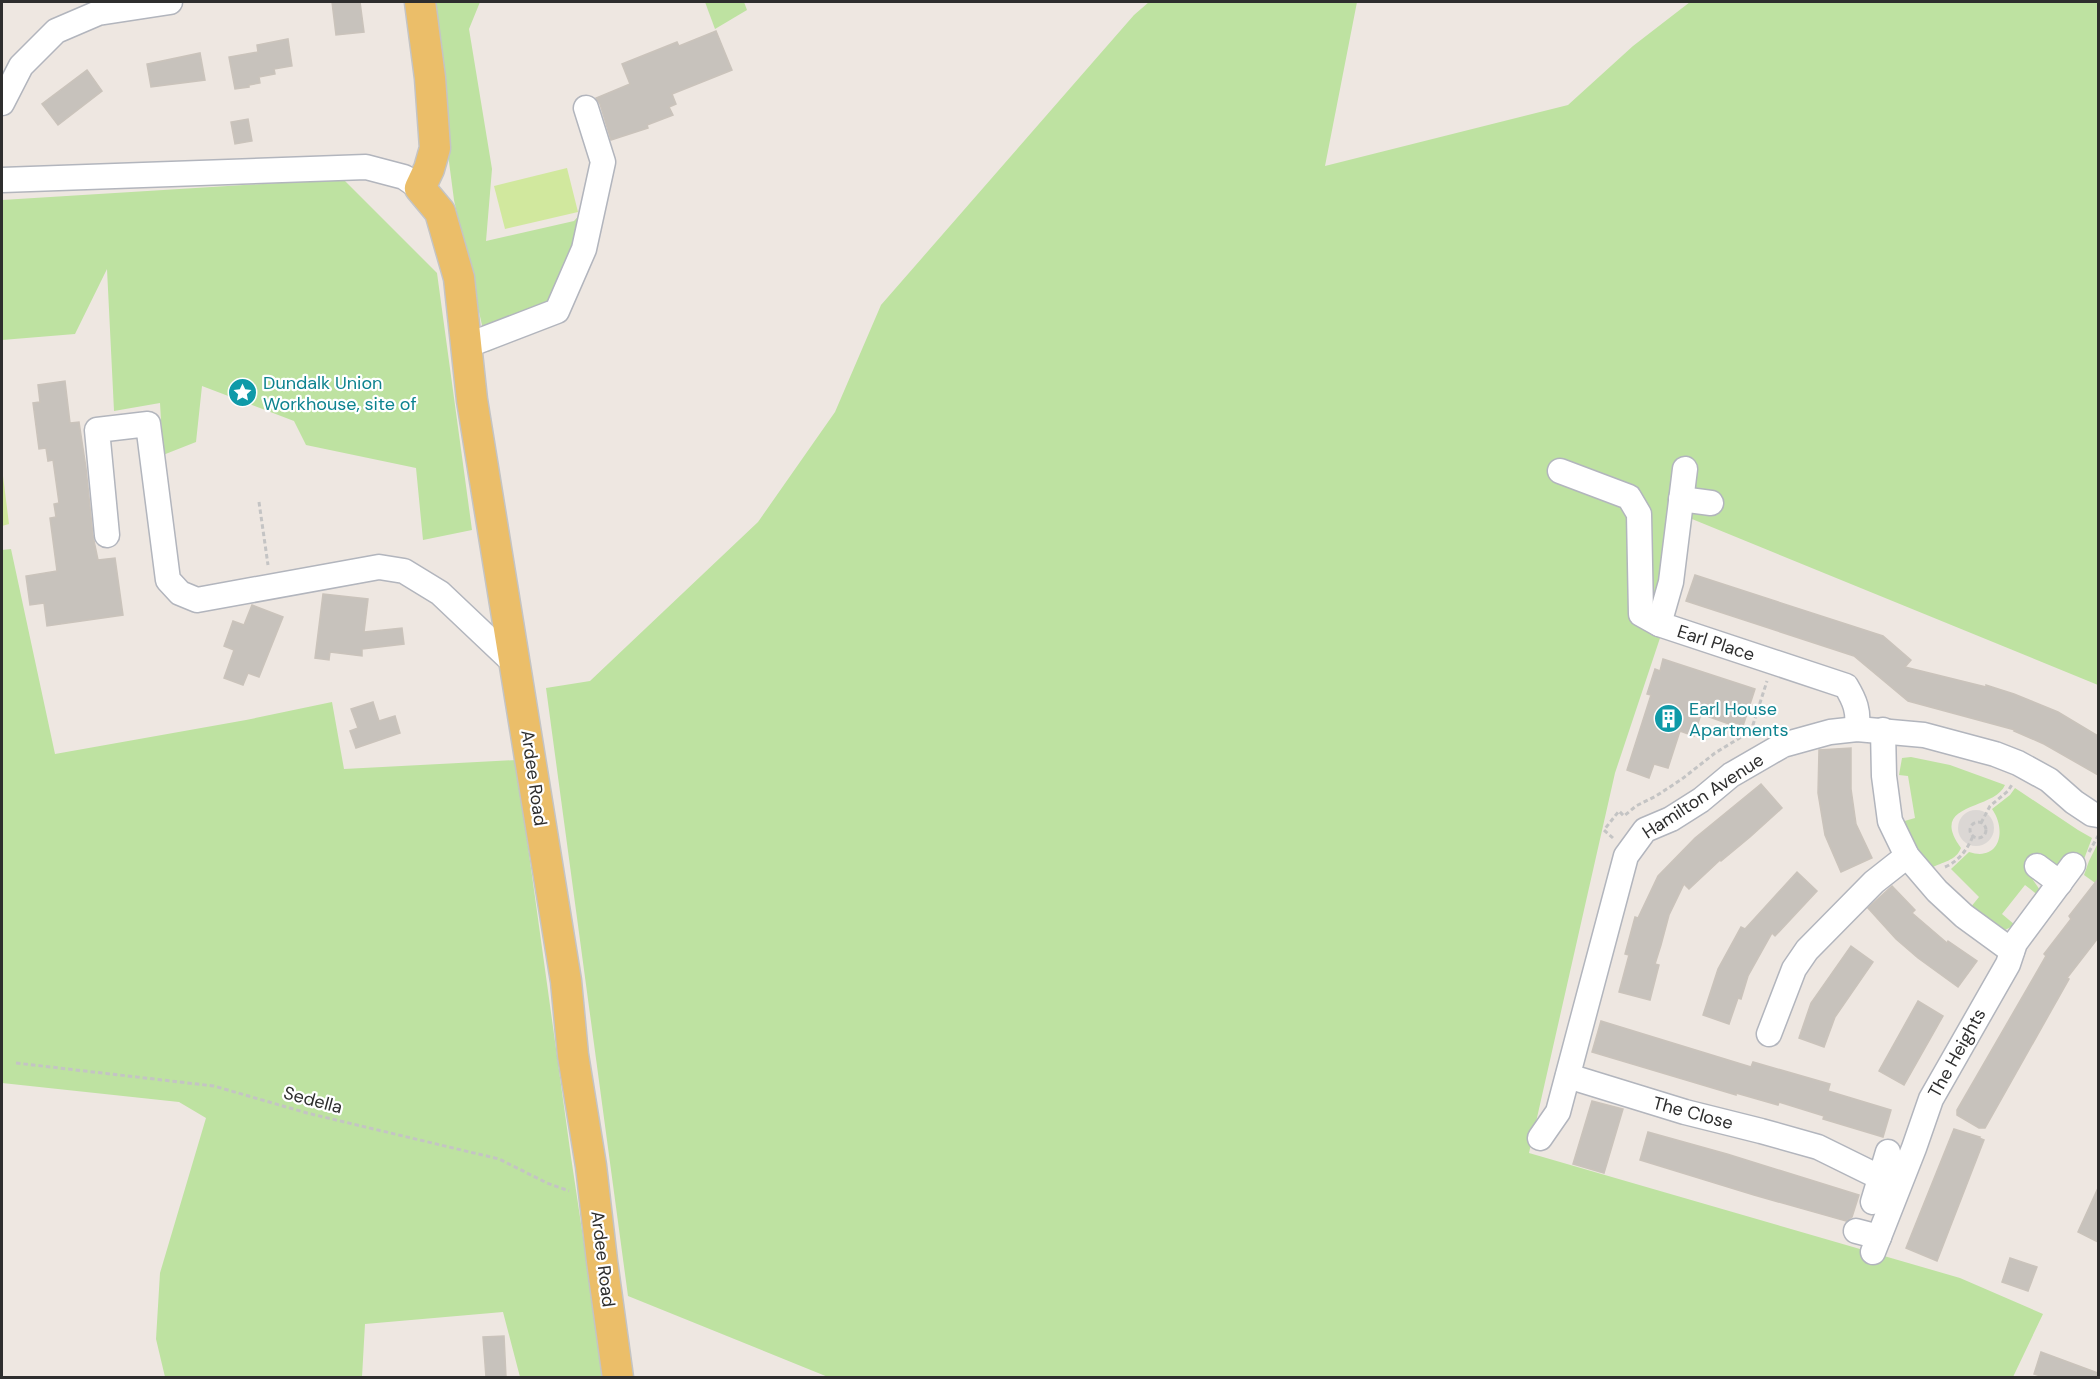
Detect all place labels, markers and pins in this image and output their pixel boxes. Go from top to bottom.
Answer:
place label: Dundalk Union Workhouse, site of [263,371,417,416]
place icon: Dundalk Union Workhouse, site of [226,377,258,409]
place label: Earl House Apartments [1689,697,1788,742]
building icon: Earl House Apartments [1652,703,1684,735]

